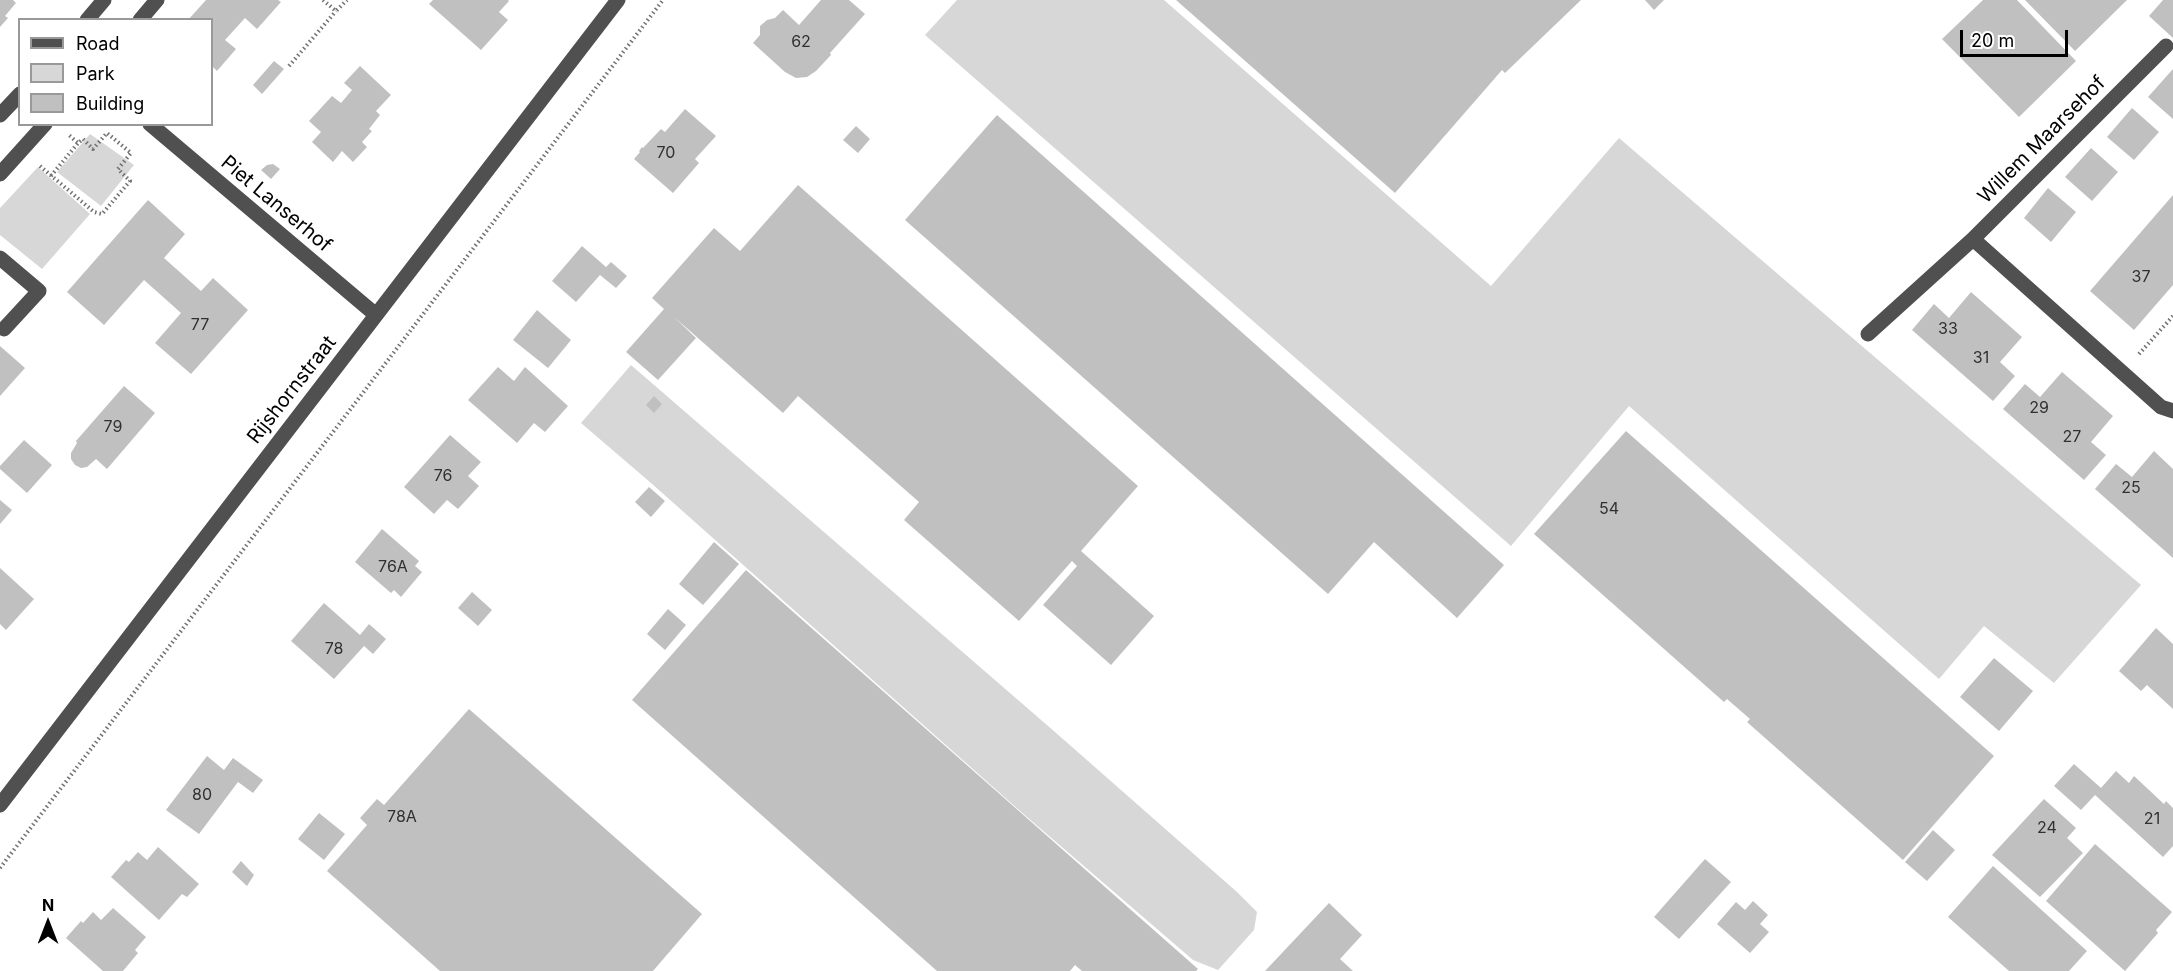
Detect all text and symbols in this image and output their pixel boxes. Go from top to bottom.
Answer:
legend [18,18,213,126]
scale bar [1963,18,2071,56]
text: 20 m [1971,30,2014,51]
house number: 62 [791,32,811,52]
text: Road [76,33,119,54]
text: Park [76,63,115,84]
street label: Willem Maarsehof [1973,71,2111,209]
text: Building [76,93,144,114]
house number: 70 [657,143,675,163]
street label: Piet Lanserhof [216,151,336,257]
house number: 37 [2132,267,2150,287]
house number: 77 [191,315,209,335]
house number: 33 [1938,319,1958,339]
street label: Rijshornstraat [242,331,342,449]
house number: 31 [1973,348,1989,368]
house number: 29 [2029,398,2049,418]
house number: 79 [104,417,122,437]
house number: 27 [2063,427,2081,447]
house number: 76 [434,466,452,486]
house number: 25 [2121,478,2141,498]
house number: 54 [1599,499,1619,519]
house number: 76A [378,557,408,577]
house number: 78 [325,639,343,659]
house number: 80 [192,785,212,805]
house number: 78A [387,807,417,827]
house number: 21 [2144,809,2160,829]
house number: 24 [2037,818,2057,838]
north arrow [18,893,78,953]
text: N [42,895,54,915]

